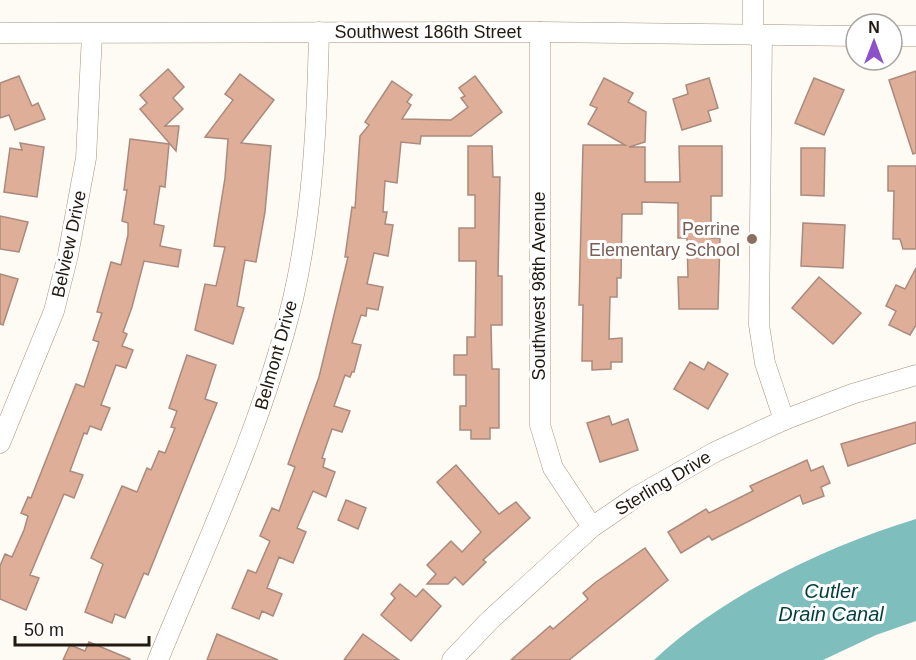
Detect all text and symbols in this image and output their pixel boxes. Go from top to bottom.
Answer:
north arrow [844,12,904,72]
text: N [868,19,880,36]
street label: Southwest 186th Street [334,22,522,42]
street label: Belview Drive [48,189,90,299]
street label: Southwest 98th Avenue [529,192,549,380]
place label: Perrine Elementary School [589,219,740,260]
marker: Perrine Elementary School [745,232,759,246]
street label: Belmont Drive [251,298,301,412]
street label: Sterling Drive [612,447,714,519]
water label: Cutler Drain Canal [778,580,884,625]
scale bar [15,609,148,647]
text: 50 m [24,620,64,640]

